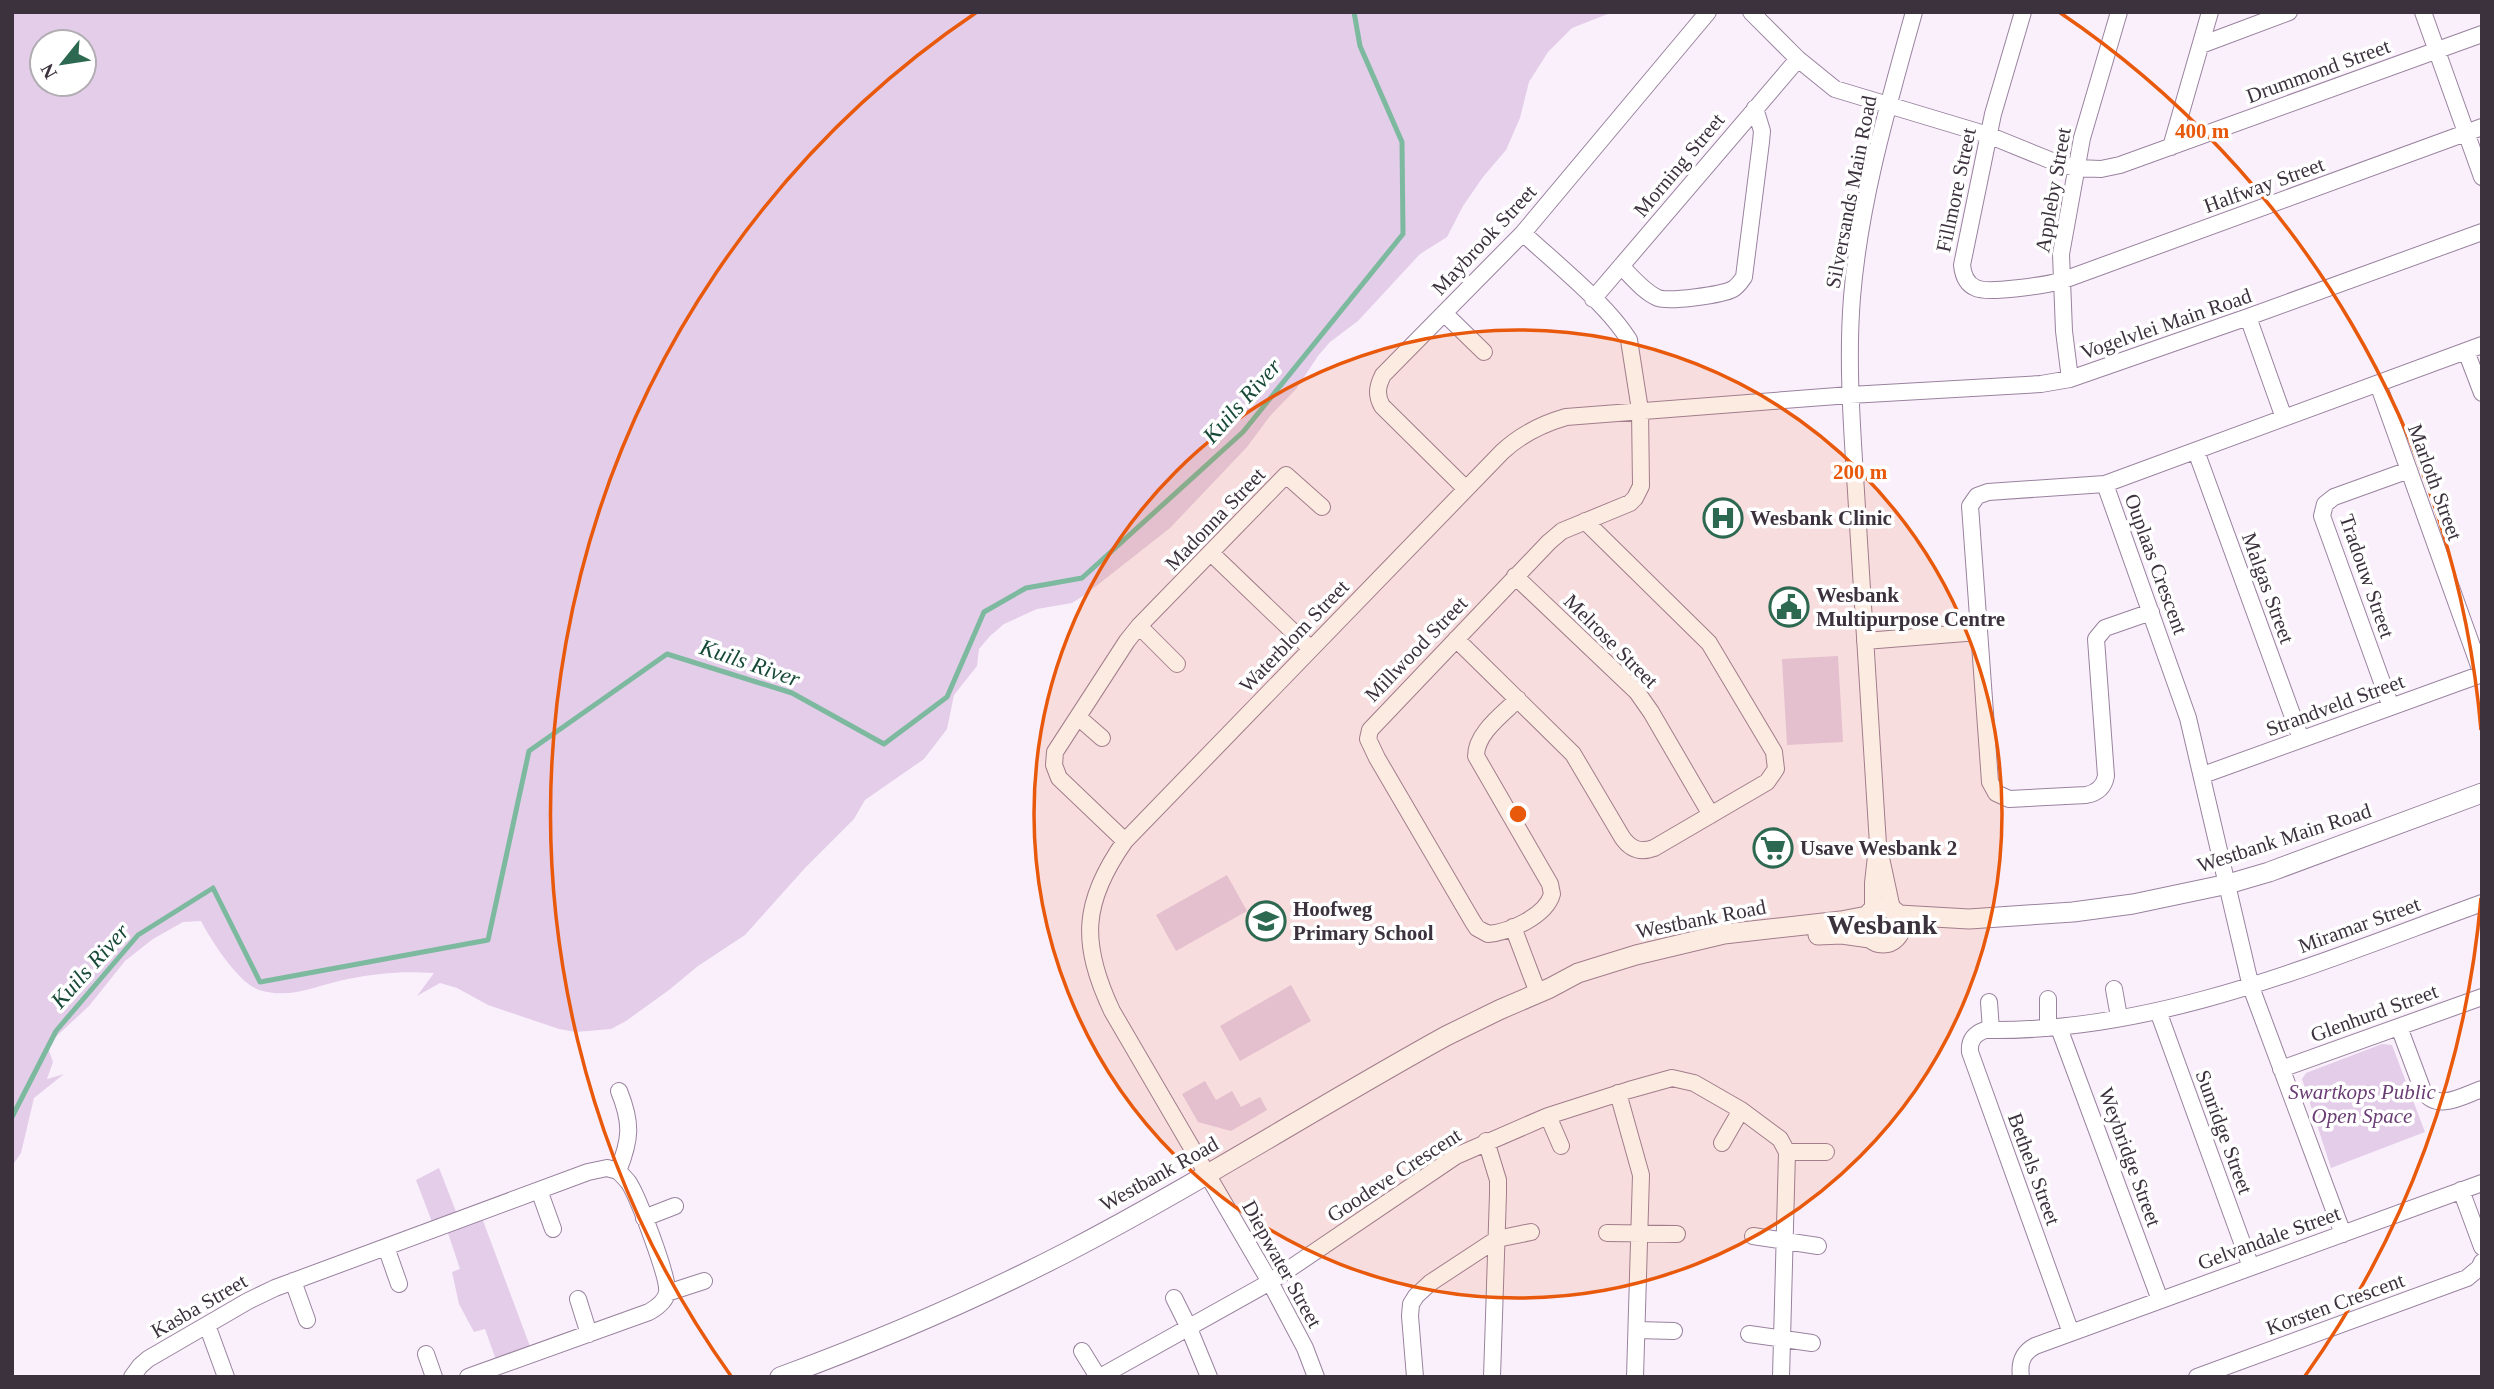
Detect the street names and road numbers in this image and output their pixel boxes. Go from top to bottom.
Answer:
street label: Drummond Street [2243,34,2393,108]
street label: Silversands Main Road [1821,93,1882,290]
street label: Morning Street [1629,108,1729,222]
street label: Fillmore Street [1931,125,1981,254]
street label: Appleby Street [2030,125,2076,254]
street label: Halfway Street [2200,152,2328,218]
street label: Maybrook Street [1427,180,1541,300]
street label: Vogelvlei Main Road [2077,283,2255,365]
street label: Marloth Street [2403,421,2467,544]
street label: Madonna Street [1160,463,1270,575]
street label: Ouplaas Crescent [2119,491,2193,638]
street label: Tradouw Street [2335,511,2399,641]
street label: Malgas Street [2237,529,2299,647]
street label: Waterblom Street [1234,575,1354,697]
street label: Melrose Street [1559,589,1663,693]
street label: Millwood Street [1360,591,1472,707]
street label: Strandveld Street [2263,669,2407,741]
street label: Westbank Main Road [2194,798,2374,877]
street label: Miramar Street [2295,892,2423,958]
street label: Westbank Road [1634,895,1768,943]
street label: Glenhurd Street [2307,979,2441,1047]
street label: Sunridge Street [2190,1067,2258,1197]
street label: Weybridge Street [2094,1084,2166,1230]
street label: Bethels Street [2003,1110,2065,1228]
street label: Goodeve Crescent [1323,1123,1465,1227]
street label: Westbank Road [1096,1131,1223,1216]
street label: Diepwater Street [1237,1196,1327,1332]
street label: Gelvandale Street [2194,1201,2344,1275]
street label: Korsten Crescent [2263,1268,2407,1340]
street label: Kasba Street [147,1269,251,1343]

